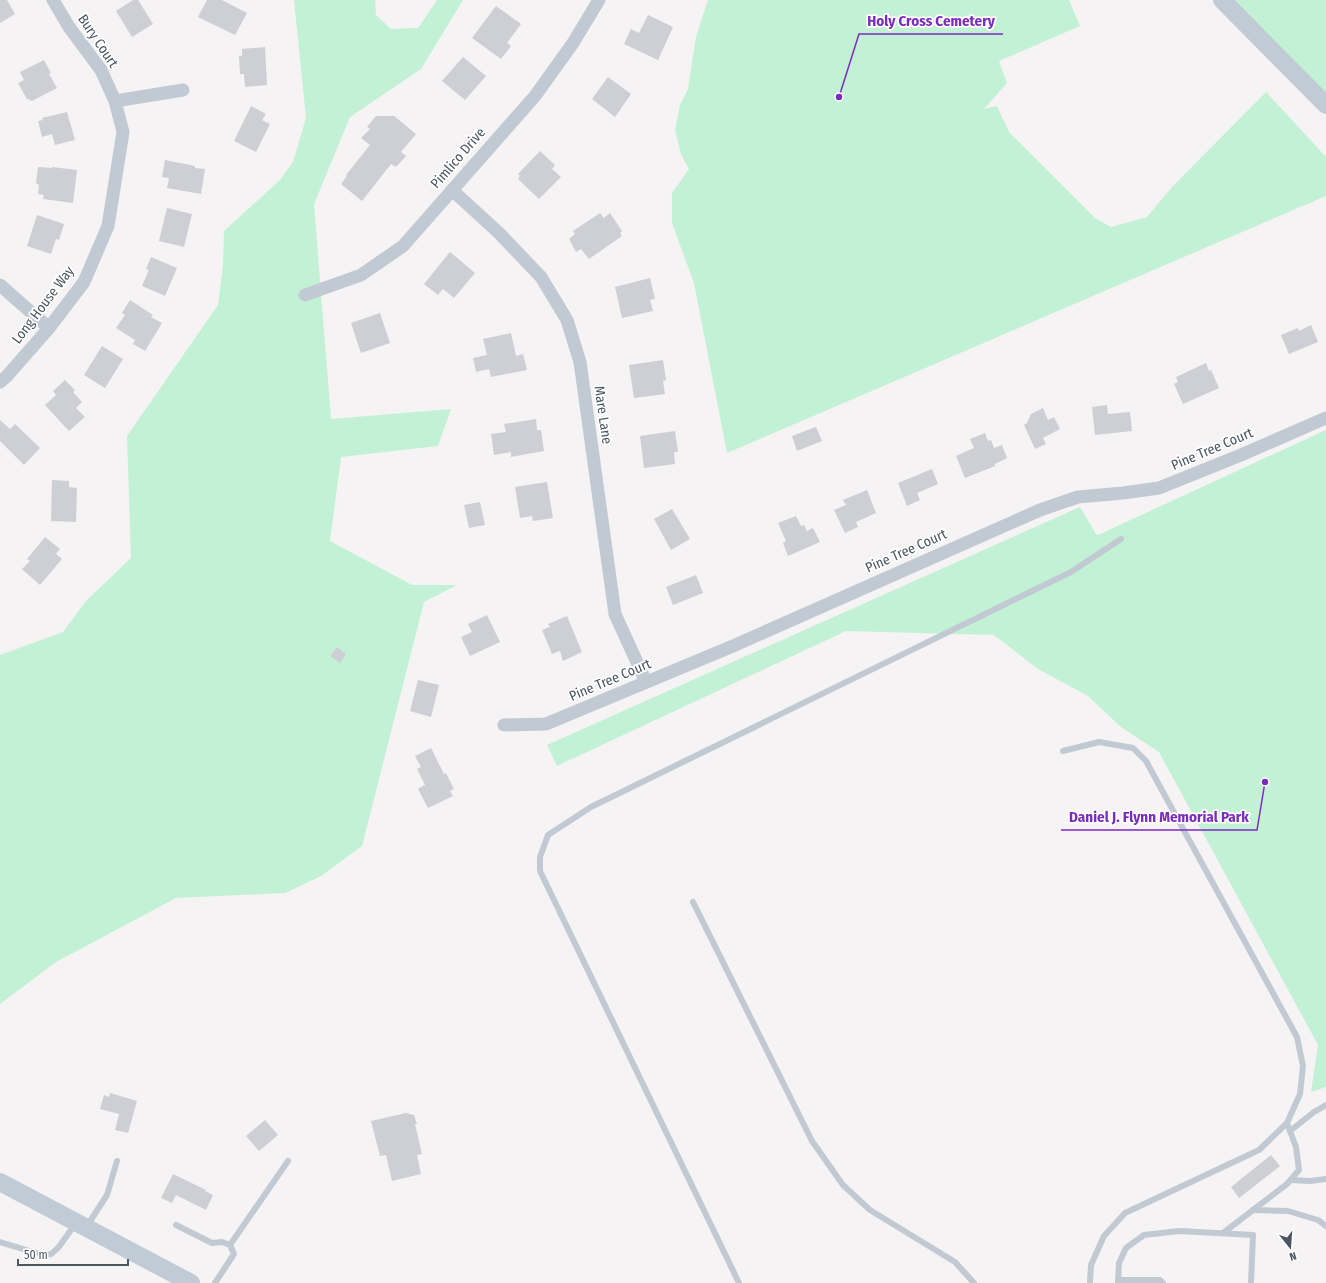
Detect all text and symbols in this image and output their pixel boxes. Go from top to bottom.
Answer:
callout: Holy Cross Cemetery [859,7,1003,34]
street label: Bury Court [74,11,122,71]
text: Holy Cross Cemetery [867,12,996,30]
street label: Pimlico Drive [427,124,489,192]
street label: Long House Way [8,262,78,347]
street label: Mare Lane [590,385,616,445]
street label: Pine Tree Court [1169,424,1256,474]
street label: Pine Tree Court [863,525,950,576]
street label: Pine Tree Court [567,655,654,705]
callout: Daniel J. Flynn Memorial Park [1061,803,1257,830]
text: Daniel J. Flynn Memorial Park [1069,808,1249,826]
north arrow [1270,1227,1310,1267]
scale bar [18,1241,128,1267]
text: 50 m [24,1248,48,1262]
text: N [1288,1249,1298,1263]

